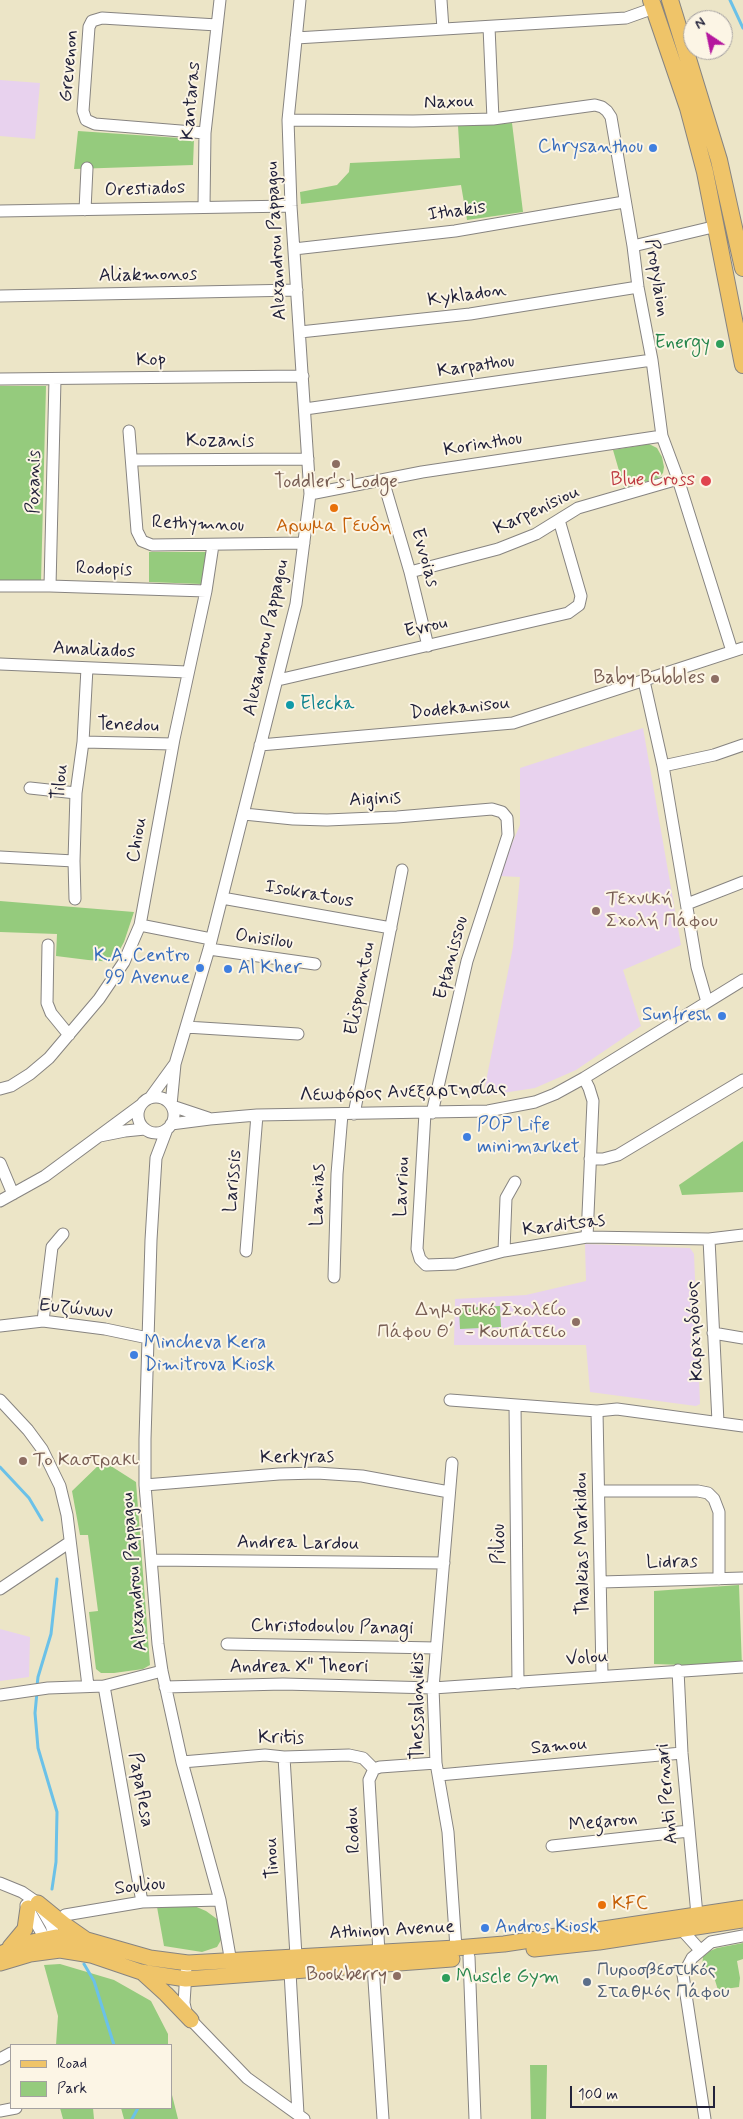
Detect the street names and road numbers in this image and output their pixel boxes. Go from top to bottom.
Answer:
street label: Grevenon [55,29,85,103]
street label: Kantaras [177,61,207,141]
street label: Naxou [423,91,475,115]
street label: Alexandrou Pappagou [261,161,293,321]
street label: Orestiados [104,177,186,203]
street label: Ithakis [427,197,487,227]
street label: Propylaion [639,237,673,319]
street label: Aliakmonos [98,264,198,288]
street label: Kykladon [426,279,508,313]
street label: Kop [136,349,166,373]
street label: Karpathou [436,350,516,384]
street label: Korinthou [442,428,524,462]
street label: Kozanis [186,431,254,453]
street label: Poxanis [23,450,47,514]
street label: Karpenisiou [490,481,584,541]
street label: Rethymnou [151,512,245,538]
street label: Evvoias [405,526,443,590]
street label: Rodopis [75,558,133,582]
street label: Alexandrou Pappagou [239,558,295,718]
street label: Evrou [402,612,450,644]
street label: Amaliados [52,637,136,665]
street label: Dodekanisou [409,692,511,726]
street label: Tenedou [97,714,159,738]
street label: Tilou [48,763,74,801]
street label: Aiginis [348,787,402,813]
street label: Chiou [123,815,153,865]
street label: Isokratous [263,876,355,914]
street label: Eptanissou [430,914,474,1002]
street label: Onisilou [234,925,294,955]
street label: Elispountou [341,940,381,1038]
street label: Λεωφόρος Ανεξαρτησίας [299,1078,507,1108]
street label: Larissis [220,1149,248,1213]
street label: Lavriou [390,1156,416,1218]
street label: Lamias [307,1163,331,1227]
street label: Karditsas [521,1210,607,1242]
street label: Καρχηδόνος [682,1280,710,1382]
street label: Ευζώνων [38,1295,114,1325]
street label: Kerkyras [260,1446,334,1470]
street label: Thaleias Markidou [570,1473,596,1615]
street label: Alexandrou Pappagou [117,1492,153,1652]
street label: Piliou [489,1524,511,1564]
street label: Andrea Lardou [237,1532,359,1556]
street label: Lidras [646,1551,698,1575]
street label: Christodoulou Panagi [250,1615,414,1641]
street label: Volou [565,1646,609,1672]
street label: Thessalonikis [408,1652,430,1760]
street label: Andrea X" Theori [230,1657,368,1679]
street label: Kritis [258,1728,304,1750]
street label: Samou [530,1733,588,1761]
street label: Anti Pernari [652,1743,684,1845]
street label: Papaflesa [122,1751,158,1829]
street label: Rodou [341,1806,367,1854]
street label: Megaron [568,1808,638,1838]
street label: Tinou [261,1837,285,1879]
street label: Souliou [113,1873,167,1901]
street label: Athinon Avenue [329,1916,455,1946]

